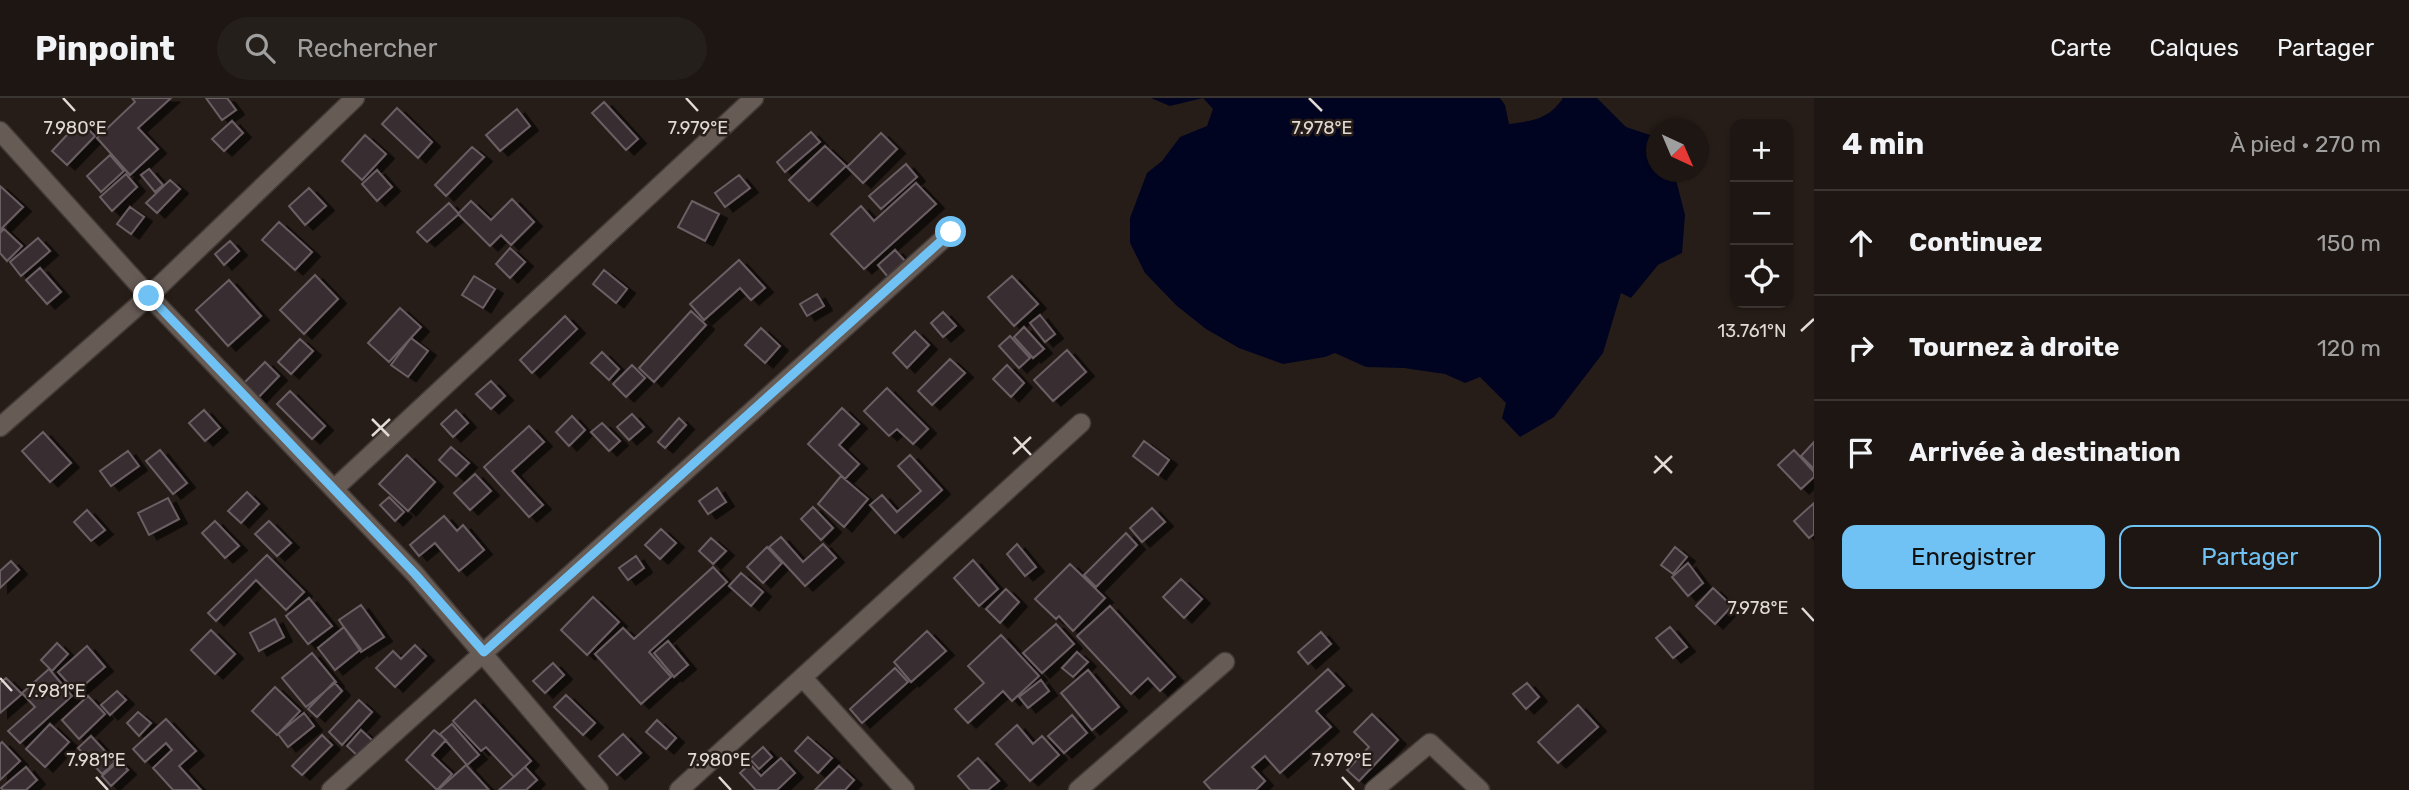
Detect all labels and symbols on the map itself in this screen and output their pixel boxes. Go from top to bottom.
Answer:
text: 7.980°E [43,117,107,139]
text: 7.979°E [668,117,728,139]
text: 7.978°E [1291,117,1353,139]
north arrow [1646,119,1709,182]
route start [935,216,966,247]
route end [133,280,164,311]
text: 13.761°N [1718,320,1786,342]
text: 7.978°E [1727,597,1789,619]
text: 7.981°E [26,680,86,702]
text: 7.981°E [66,749,126,771]
text: 7.980°E [687,749,751,771]
text: 7.979°E [1312,749,1372,771]

